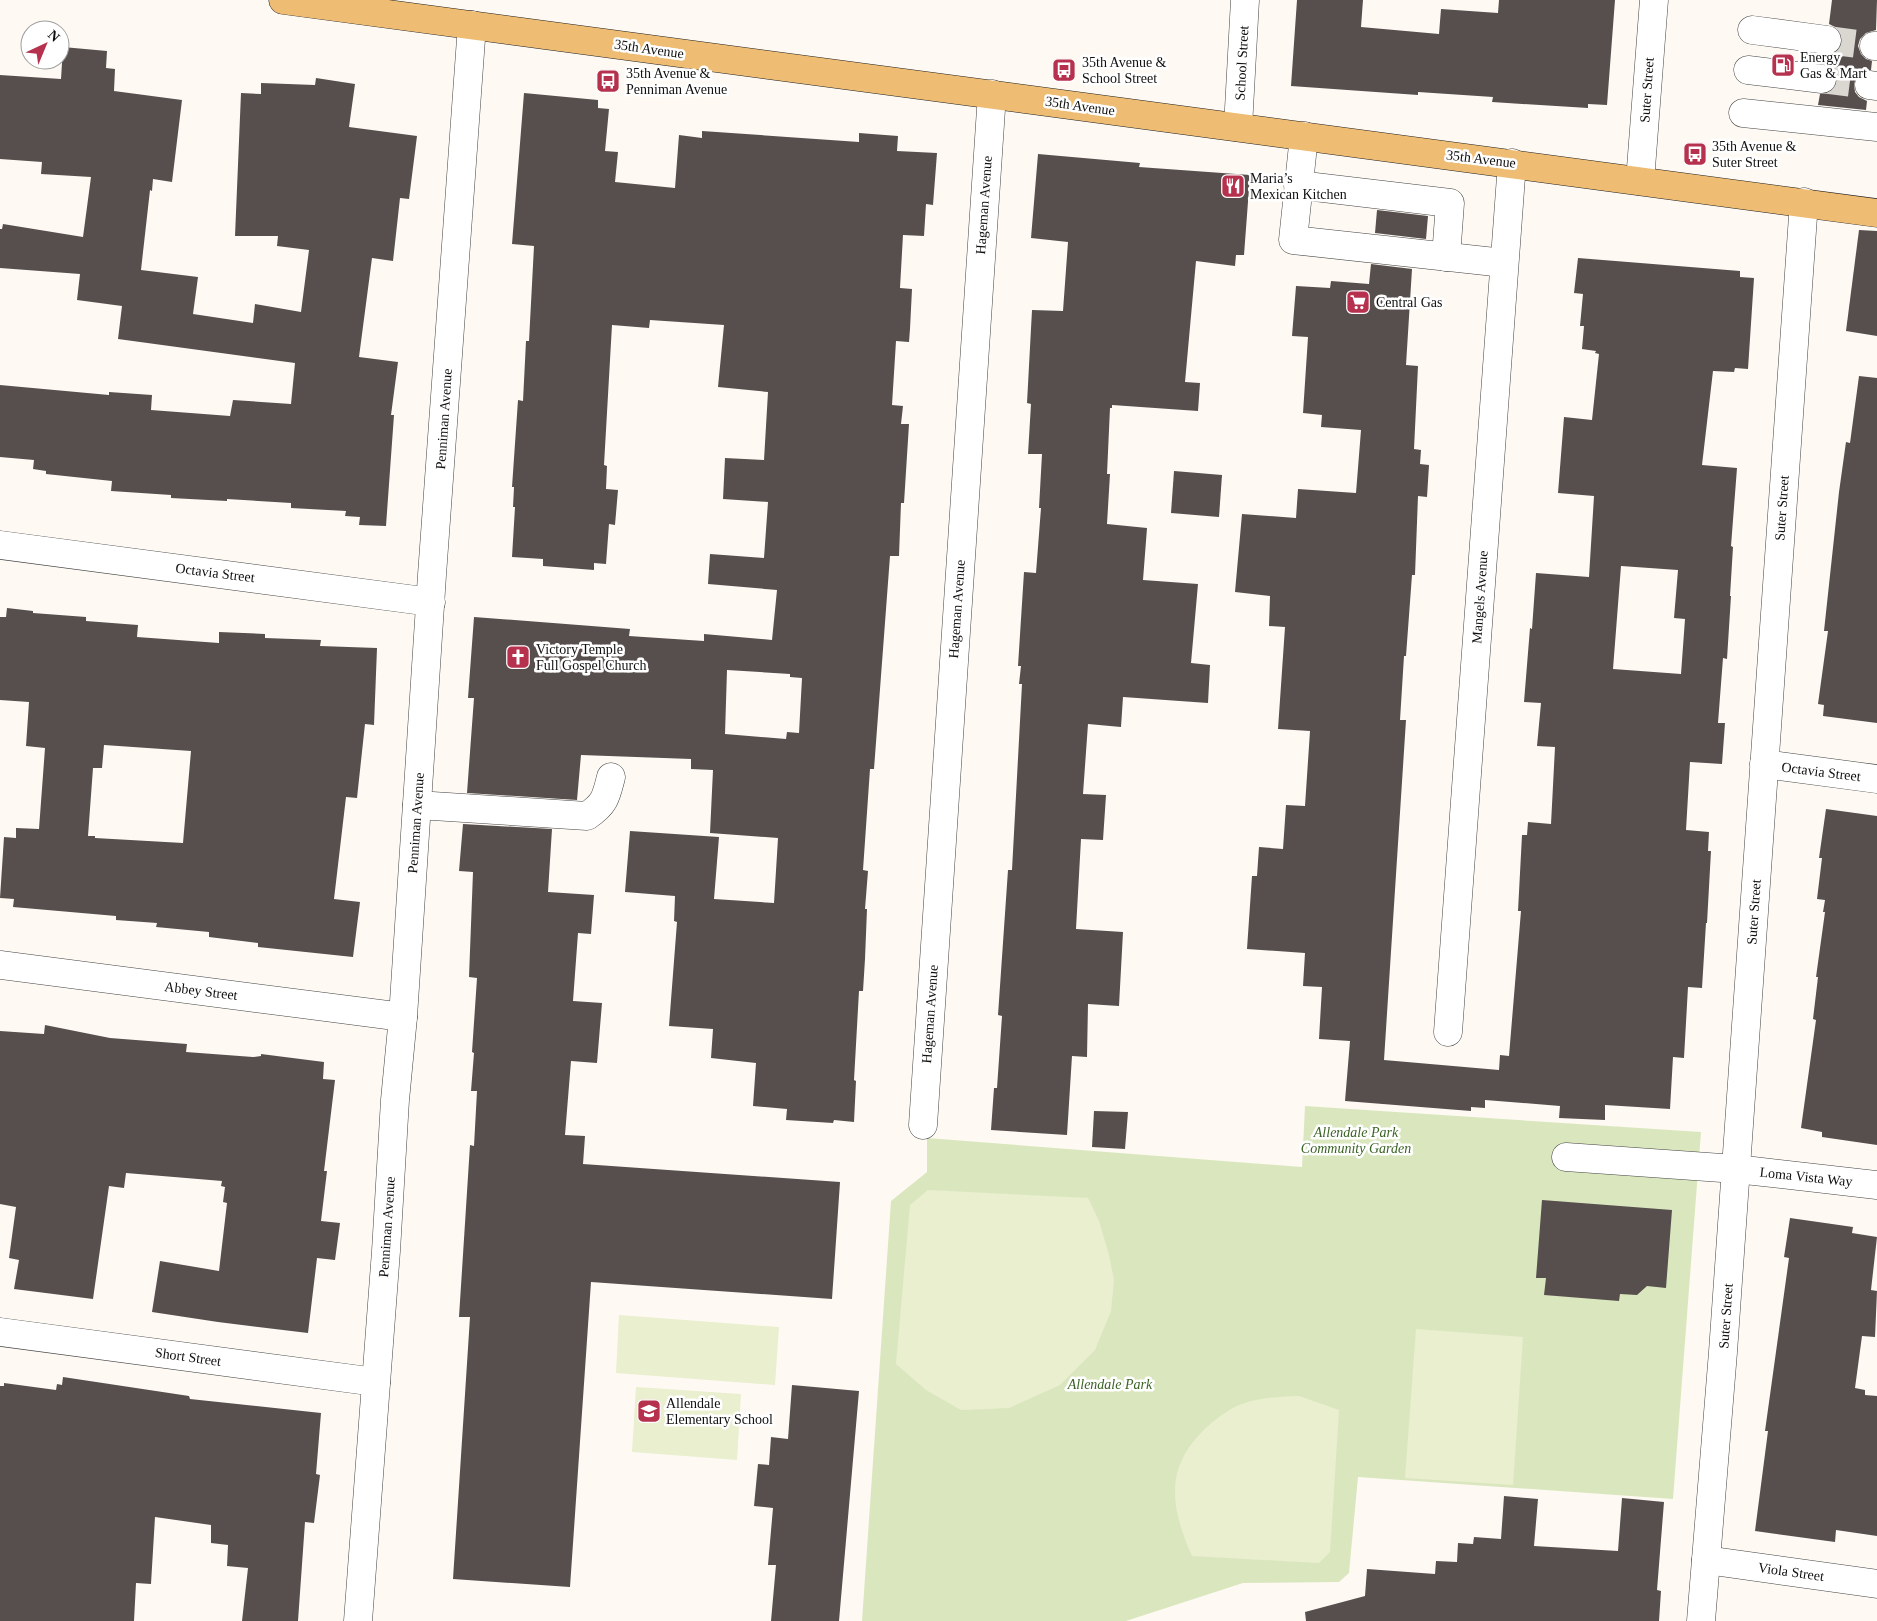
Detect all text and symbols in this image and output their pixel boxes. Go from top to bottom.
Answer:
north arrow [20,20,70,70]
street label: School Street [1233,25,1251,101]
text: N [45,27,63,45]
street label: 35th Avenue [613,37,685,61]
place label: Energy Gas & Mart [1800,50,1867,81]
fuel station icon: Energy Gas & Mart [1770,52,1796,78]
place label: 35th Avenue & School Street [1082,55,1167,86]
bus stop icon: 35th Avenue & School Street [1051,57,1077,83]
street label: Suter Street [1637,57,1657,123]
place label: 35th Avenue & Penniman Avenue [626,66,727,97]
bus stop icon: 35th Avenue & Penniman Avenue [595,68,621,94]
street label: 35th Avenue [1044,94,1116,118]
place label: 35th Avenue & Suter Street [1712,139,1797,170]
bus stop icon: 35th Avenue & Suter Street [1682,141,1708,167]
street label: 35th Avenue [1445,147,1517,171]
street label: Hageman Avenue [973,155,995,255]
place label: Maria’s Mexican Kitchen [1250,171,1347,202]
restaurant icon: Maria’s Mexican Kitchen [1220,173,1246,199]
supermarket icon: Central Gas [1345,289,1371,315]
place label: Central Gas [1376,295,1442,310]
street label: Penniman Avenue [433,368,455,470]
street label: Suter Street [1772,475,1792,541]
street label: Mangels Avenue [1469,550,1491,644]
street label: Hageman Avenue [946,559,968,659]
street label: Octavia Street [175,561,256,585]
place label: Victory Temple Full Gospel Church [536,642,646,673]
church icon: Victory Temple Full Gospel Church [505,644,531,670]
street label: Octavia Street [1781,760,1862,784]
street label: Penniman Avenue [405,772,427,874]
street label: Suter Street [1744,879,1764,945]
street label: Hageman Avenue [919,964,941,1064]
street label: Abbey Street [164,979,238,1003]
park label: Allendale Park Community Garden [1301,1125,1411,1156]
street label: Loma Vista Way [1759,1165,1853,1189]
street label: Penniman Avenue [376,1176,398,1278]
street label: Suter Street [1716,1283,1736,1349]
street label: Short Street [154,1345,222,1369]
park label: Allendale Park [1067,1377,1153,1392]
place label: Allendale Elementary School [666,1396,773,1427]
school or university icon: Allendale Elementary School [636,1398,662,1424]
street label: Viola Street [1757,1560,1825,1584]

